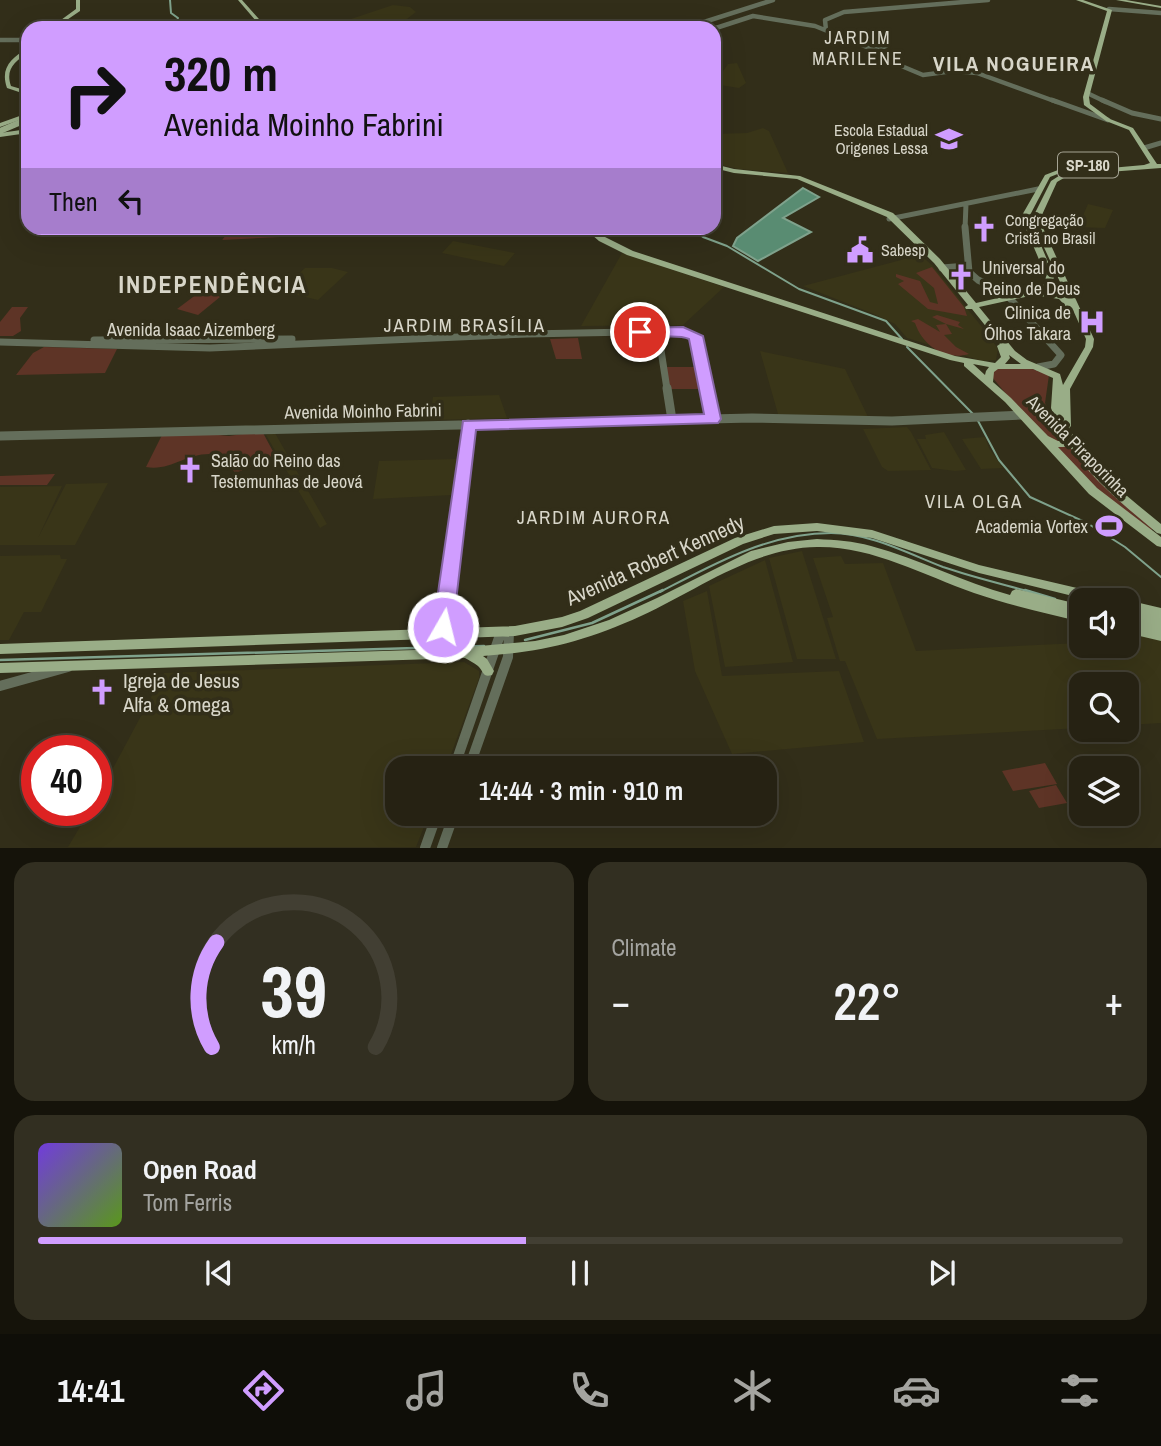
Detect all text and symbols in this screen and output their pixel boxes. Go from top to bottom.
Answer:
district label: JARDIM MARILENE [812,25,904,71]
text: 320 m [164,40,278,106]
icon: right [49,49,140,140]
district label: VILA NOGUEIRA [933,49,1095,78]
text: Avenida Moinho Fabrini [164,103,444,146]
place label: Escola Estadual Origenes Lessa [834,119,929,159]
school or university icon: Escola Estadual Origenes Lessa [934,124,964,154]
road number: SP-180 [1058,153,1118,178]
icon: left [112,182,150,220]
text: Then [49,184,98,219]
place label: Congregação Cristã no Brasil [1005,209,1096,249]
church icon: Congregação Cristã no Brasil [969,214,999,244]
public building icon: Sabesp [845,235,875,265]
place label: Sabesp [881,239,926,261]
place label: Universal do Reino de Deus [982,255,1080,301]
church icon: Universal do Reino de Deus [946,262,976,292]
district label: INDEPENDÊNCIA [119,268,307,300]
place label: Clinica de Ólhos Takara [984,300,1071,346]
pin [610,302,670,362]
hospital icon: Clinica de Ólhos Takara [1077,307,1107,337]
district label: JARDIM BRASÍLIA [384,312,546,338]
icon: arrive [621,313,659,351]
street label: Avenida Isaac Aizemberg [106,317,276,342]
street label: Avenida Piraporinha [1021,389,1135,503]
street label: Avenida Moinho Fabrini [283,397,442,425]
place label: Salão do Reino das Testemunhas de Jeová [211,448,363,494]
church icon: Salão do Reino das Testemunhas de Jeová [175,455,205,485]
district label: VILA OLGA [925,488,1023,514]
district label: JARDIM AURORA [517,504,671,530]
street label: Avenida Robert Kennedy [560,508,749,613]
sports icon: Academia Vortex [1094,511,1124,541]
place label: Academia Vortex [975,514,1089,539]
map controls [1069,588,1139,826]
button: sound [1069,588,1139,658]
position arrow [406,590,480,664]
place label: Igreja de Jesus Alfa & Omega [122,666,240,719]
button: search [1069,672,1139,742]
church icon: Igreja de Jesus Alfa & Omega [87,677,117,707]
speed limit sign: 40 [21,735,112,826]
button: layers [1069,756,1139,826]
text: 14:44 · 3 min · 910 m [479,773,683,808]
text: Climate [612,932,676,963]
text: 39 [261,943,327,1041]
text: 22° [833,966,901,1036]
text: − [612,976,630,1027]
text: + [1105,976,1123,1027]
text: km/h [272,1028,316,1062]
text: Open Road [143,1152,257,1187]
text: Tom Ferris [143,1187,232,1218]
icon: previous [200,1254,238,1292]
icon: pause [561,1254,599,1292]
icon: next [923,1254,961,1292]
icon: directions [239,1366,288,1415]
icon: music [402,1366,451,1415]
icon: phone [565,1366,614,1415]
icon: climate [728,1366,777,1415]
icon: car [892,1366,941,1415]
icon: filters [1055,1366,1104,1415]
text: 14:41 [57,1369,124,1412]

